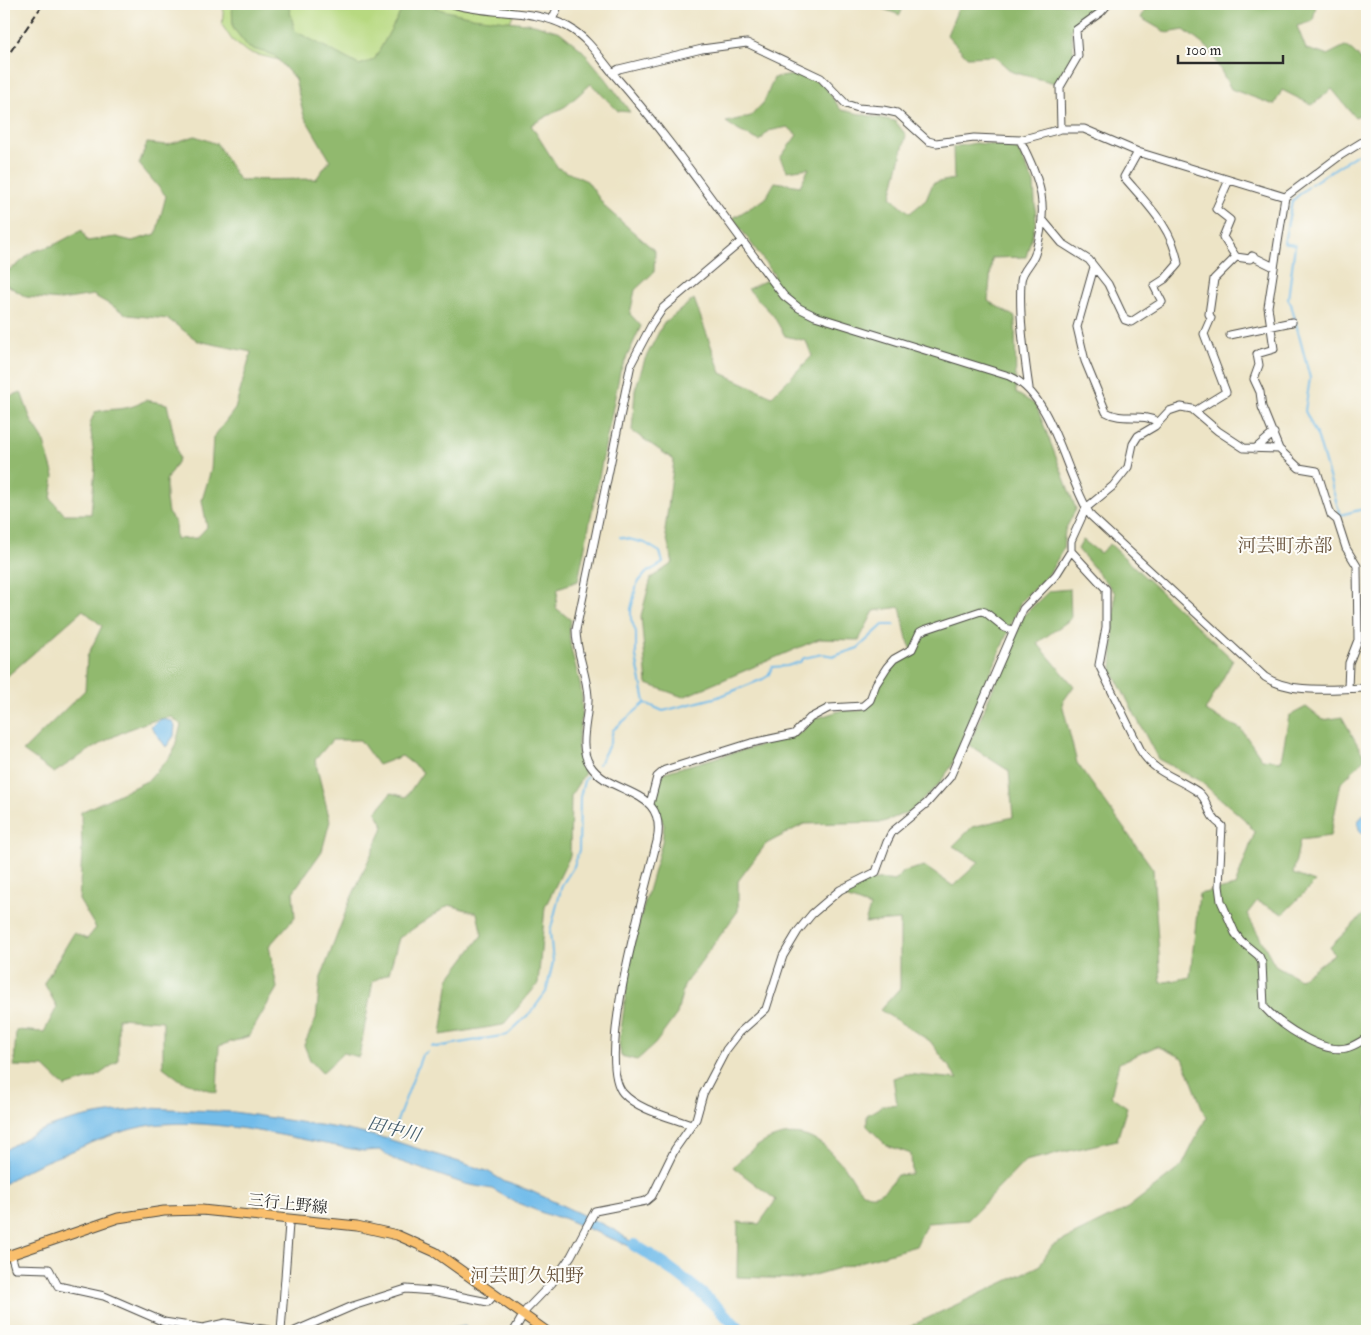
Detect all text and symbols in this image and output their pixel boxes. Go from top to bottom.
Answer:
scale bar [1178,32,1284,64]
text: 100 m [1186,41,1222,60]
district label: 河芸町赤部 [1237,534,1333,558]
water label: 田中川 [365,1112,425,1148]
street label: 三行上野線 [247,1190,329,1218]
district label: 河芸町久知野 [470,1264,584,1288]

